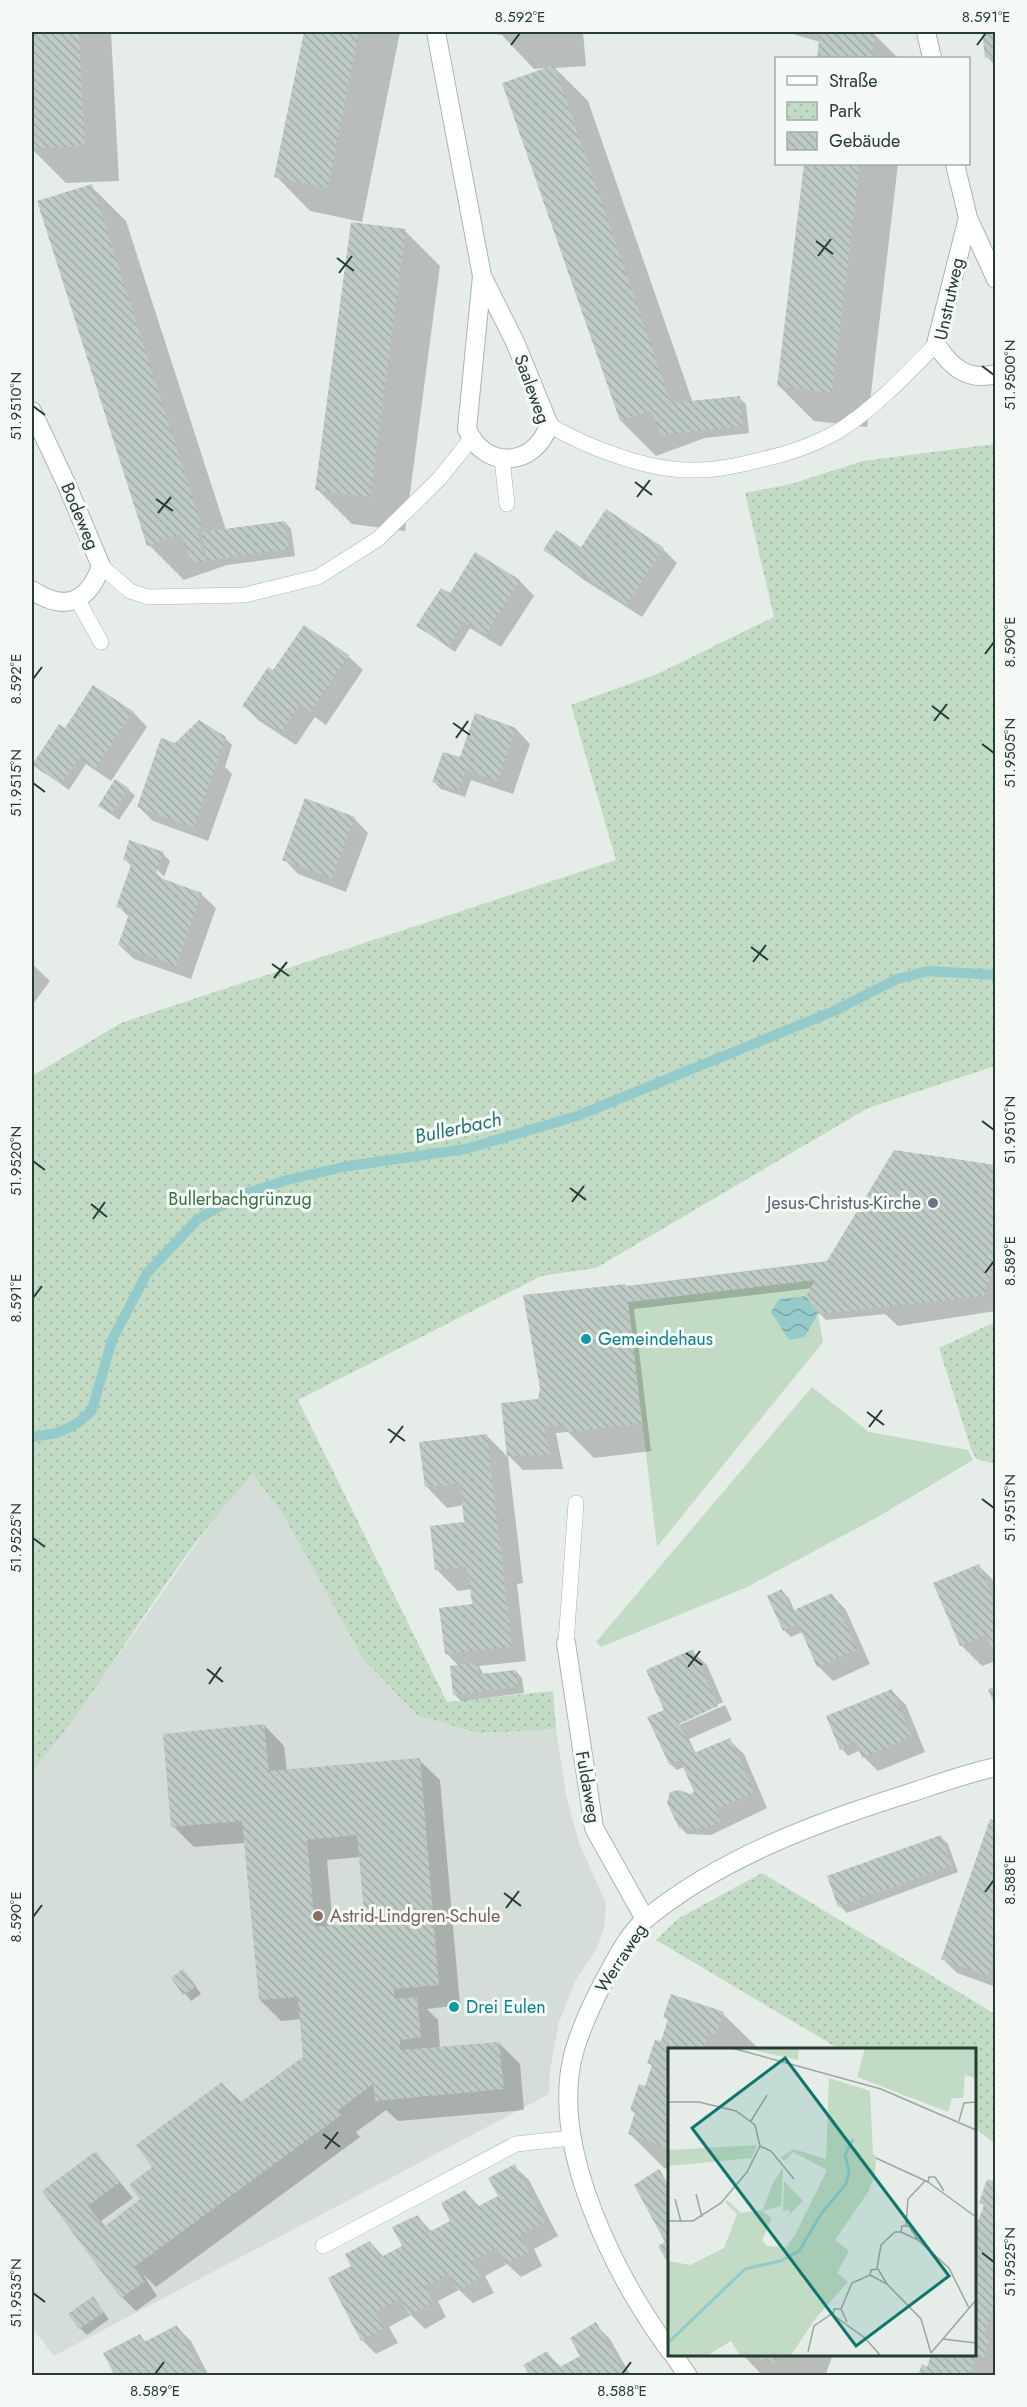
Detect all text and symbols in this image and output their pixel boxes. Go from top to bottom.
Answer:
text: 8.592°E [495,6,545,28]
text: 8.591°E [962,6,1010,28]
legend [775,57,970,165]
text: Straße [829,68,877,94]
text: Park [829,98,861,124]
text: Gebäude [829,128,900,154]
street label: Unstrutweg [928,255,970,343]
text: 51.9500°N [999,340,1021,410]
street label: Saaleweg [508,351,556,427]
text: 51.9510°N [5,372,27,440]
street label: Bodeweg [54,478,106,554]
text: 8.590°E [999,617,1021,668]
text: 8.592°E [5,654,27,704]
text: 51.9505°N [999,718,1021,788]
text: 51.9515°N [5,749,27,817]
text: 51.9510°N [999,1096,1021,1164]
water label: Bullerbach [412,1105,504,1151]
text: 51.9520°N [5,1126,27,1196]
park label: Bullerbachgrünzug [168,1186,312,1212]
place label: Jesus-Christus-Kirche [765,1190,921,1216]
marker: Jesus-Christus-Kirche [926,1196,940,1210]
text: 8.589°E [999,1236,1021,1286]
text: 8.591°E [5,1274,27,1322]
place label: Gemeindehaus [598,1326,713,1352]
marker: Gemeindehaus [579,1332,593,1346]
text: 51.9515°N [999,1474,1021,1542]
text: 51.9525°N [5,1503,27,1573]
street label: Fuldaweg [569,1749,607,1825]
text: 8.588°E [999,1855,1021,1905]
text: 8.590°E [5,1892,27,1943]
place label: Astrid-Lindgren-Schule [330,1903,500,1929]
marker: Astrid-Lindgren-Schule [311,1909,325,1923]
street label: Werraweg [589,1918,653,1998]
place label: Drei Eulen [466,1994,546,2020]
marker: Drei Eulen [447,2000,461,2014]
inset map [668,2048,976,2356]
text: 51.9525°N [999,2227,1021,2297]
text: 51.9535°N [5,2258,27,2328]
text: 8.589°E [130,2380,180,2402]
text: 8.588°E [597,2380,647,2402]

